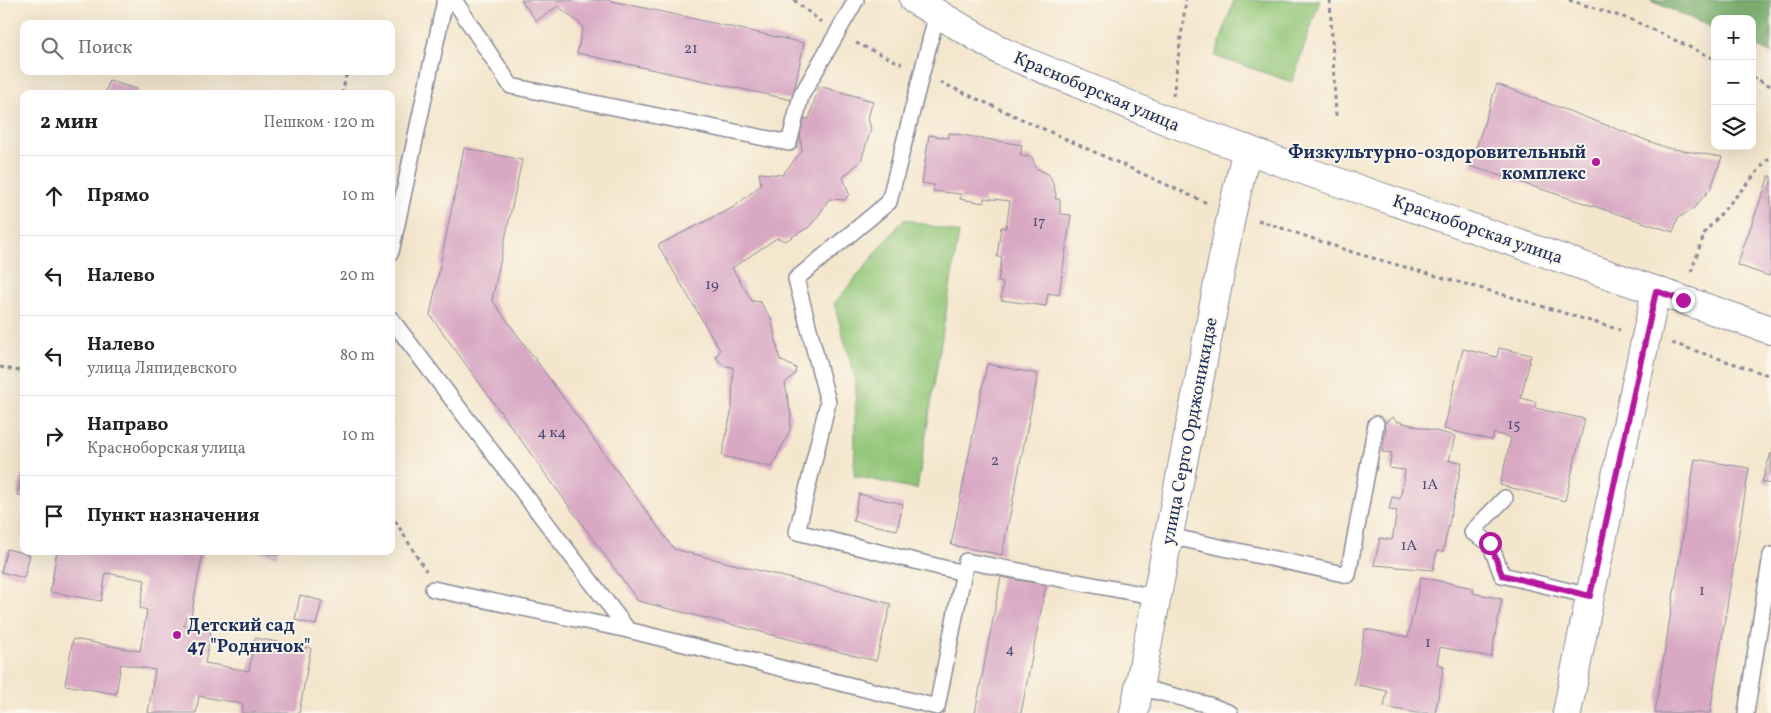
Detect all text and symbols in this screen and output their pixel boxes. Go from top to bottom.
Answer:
map controls [1711,15,1756,150]
button: + [1711,15,1756,60]
search box [20,20,395,75]
icon: search [38,34,66,62]
text: Поиск [78,35,132,61]
house number: 21 [684,39,698,60]
street label: Красноборская улица [1009,46,1184,139]
button: − [1711,60,1756,105]
button: layers [1711,105,1756,150]
text: 2 мин [40,108,98,137]
text: Пешком · 120 m [264,112,375,134]
place label: Физкультурно-оздоровительный комплекс [1288,141,1586,187]
marker: Физкультурно-оздоровительный комплекс [1590,156,1602,168]
icon: ahead [40,182,68,210]
text: Прямо [87,183,149,209]
text: 10 m [342,185,375,207]
street label: Красноборская улица [1389,190,1566,271]
house number: 17 [1032,212,1046,233]
icon: left [40,262,68,290]
text: Налево [87,263,155,289]
text: 20 m [340,265,375,287]
house number: 19 [705,275,719,296]
route end [1672,289,1695,312]
street label: улица Серго Орджоникидзе [1156,315,1225,547]
text: Налево [87,332,155,358]
icon: left [40,342,68,370]
text: 80 m [340,345,375,367]
text: улица Ляпидевского [87,358,237,380]
text: Направо [87,412,169,438]
house number: 15 [1507,415,1521,436]
icon: right [40,422,68,450]
house number: 4 к4 [538,423,566,444]
text: 10 m [342,425,375,447]
text: Красноборская улица [87,438,246,460]
house number: 2 [991,451,999,472]
house number: 1А [1422,475,1439,496]
icon: arrive [40,502,68,530]
text: Пункт назначения [87,503,260,529]
route start [1479,532,1502,555]
house number: 1А [1401,536,1418,557]
house number: 1 [1699,581,1705,602]
place label: Детский сад 47 "Родничок" [187,614,310,660]
marker: Детский сад 47 "Родничок" [171,629,183,641]
house number: 1 [1425,633,1431,654]
house number: 4 [1006,640,1015,661]

